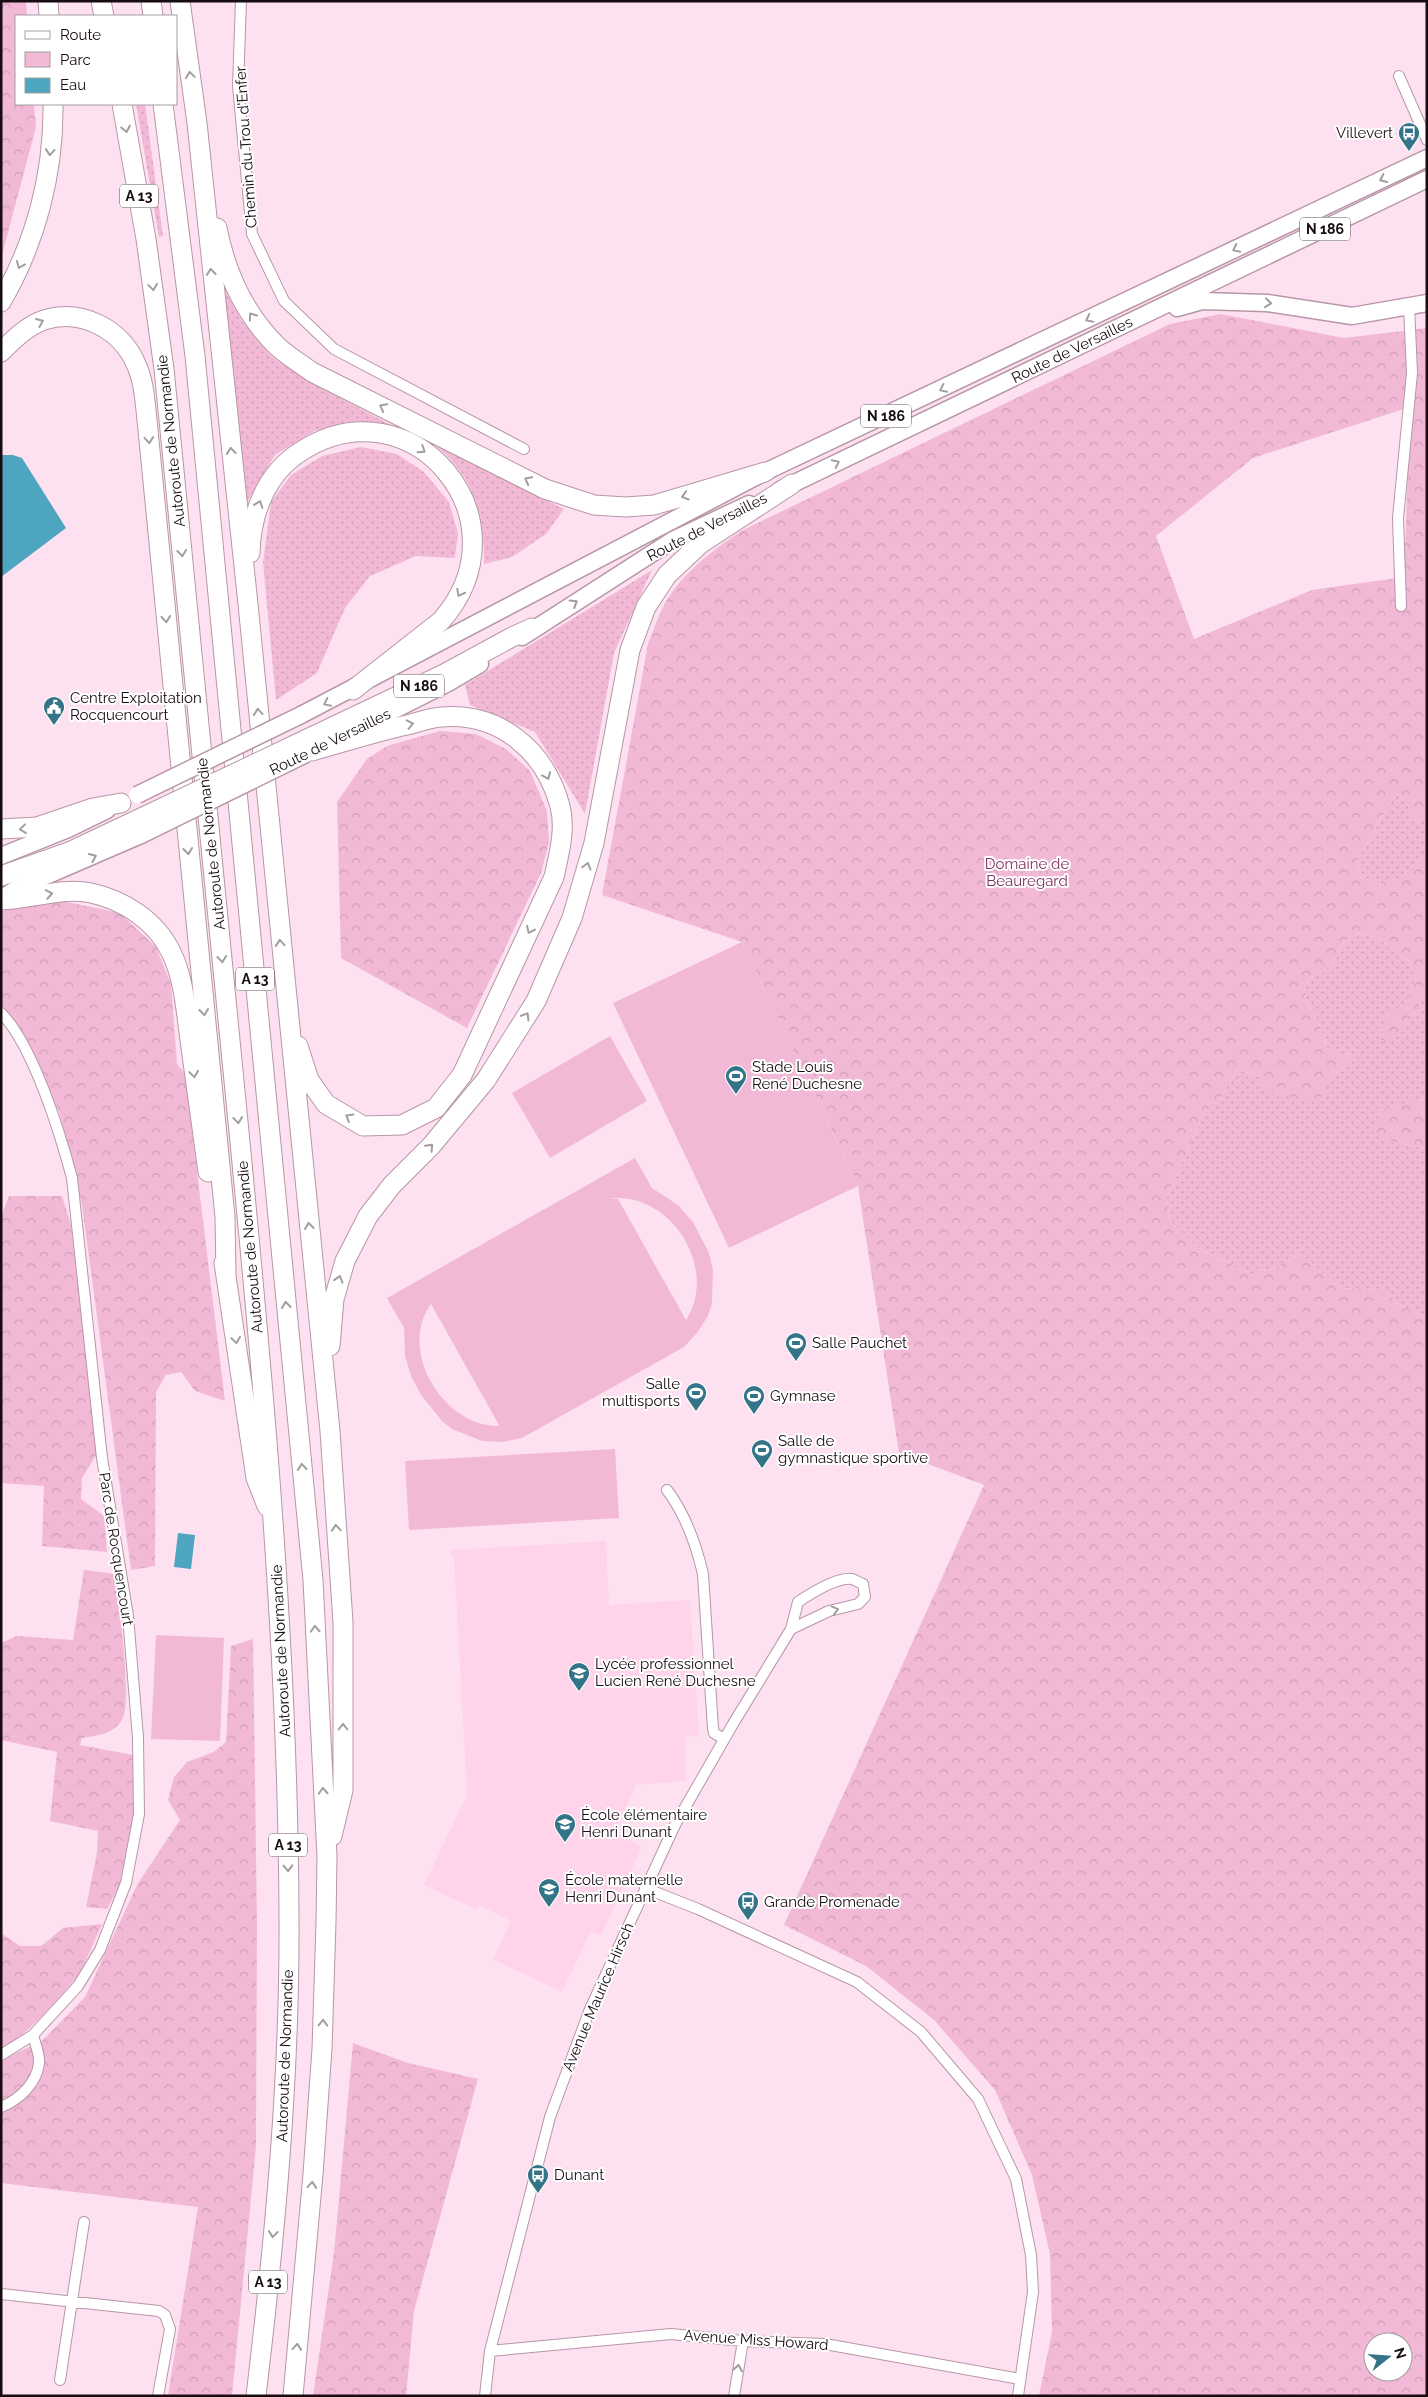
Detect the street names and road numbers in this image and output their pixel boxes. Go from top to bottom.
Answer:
street label: Chemin du Trou d'Enfer [231,65,261,229]
road number: A 13 [120,185,158,208]
road number: N 186 [1300,218,1350,240]
street label: Route de Versailles [1009,313,1135,387]
street label: Autoroute de Normandie [153,354,189,528]
road number: N 186 [861,404,911,428]
street label: Route de Versailles [644,489,770,565]
road number: N 186 [394,674,444,698]
street label: Route de Versailles [267,705,393,779]
street label: Autoroute de Normandie [193,757,229,931]
road number: A 13 [236,968,274,991]
street label: Autoroute de Normandie [233,1160,266,1334]
street label: Parc de Rocquencourt [95,1471,137,1627]
street label: Autoroute de Normandie [267,1564,295,1738]
road number: A 13 [269,1834,307,1856]
street label: Avenue Maurice Hirsch [558,1920,638,2074]
street label: Autoroute de Normandie [273,1969,297,2143]
road number: A 13 [249,2270,287,2294]
street label: Avenue Miss Howard [683,2326,829,2354]

